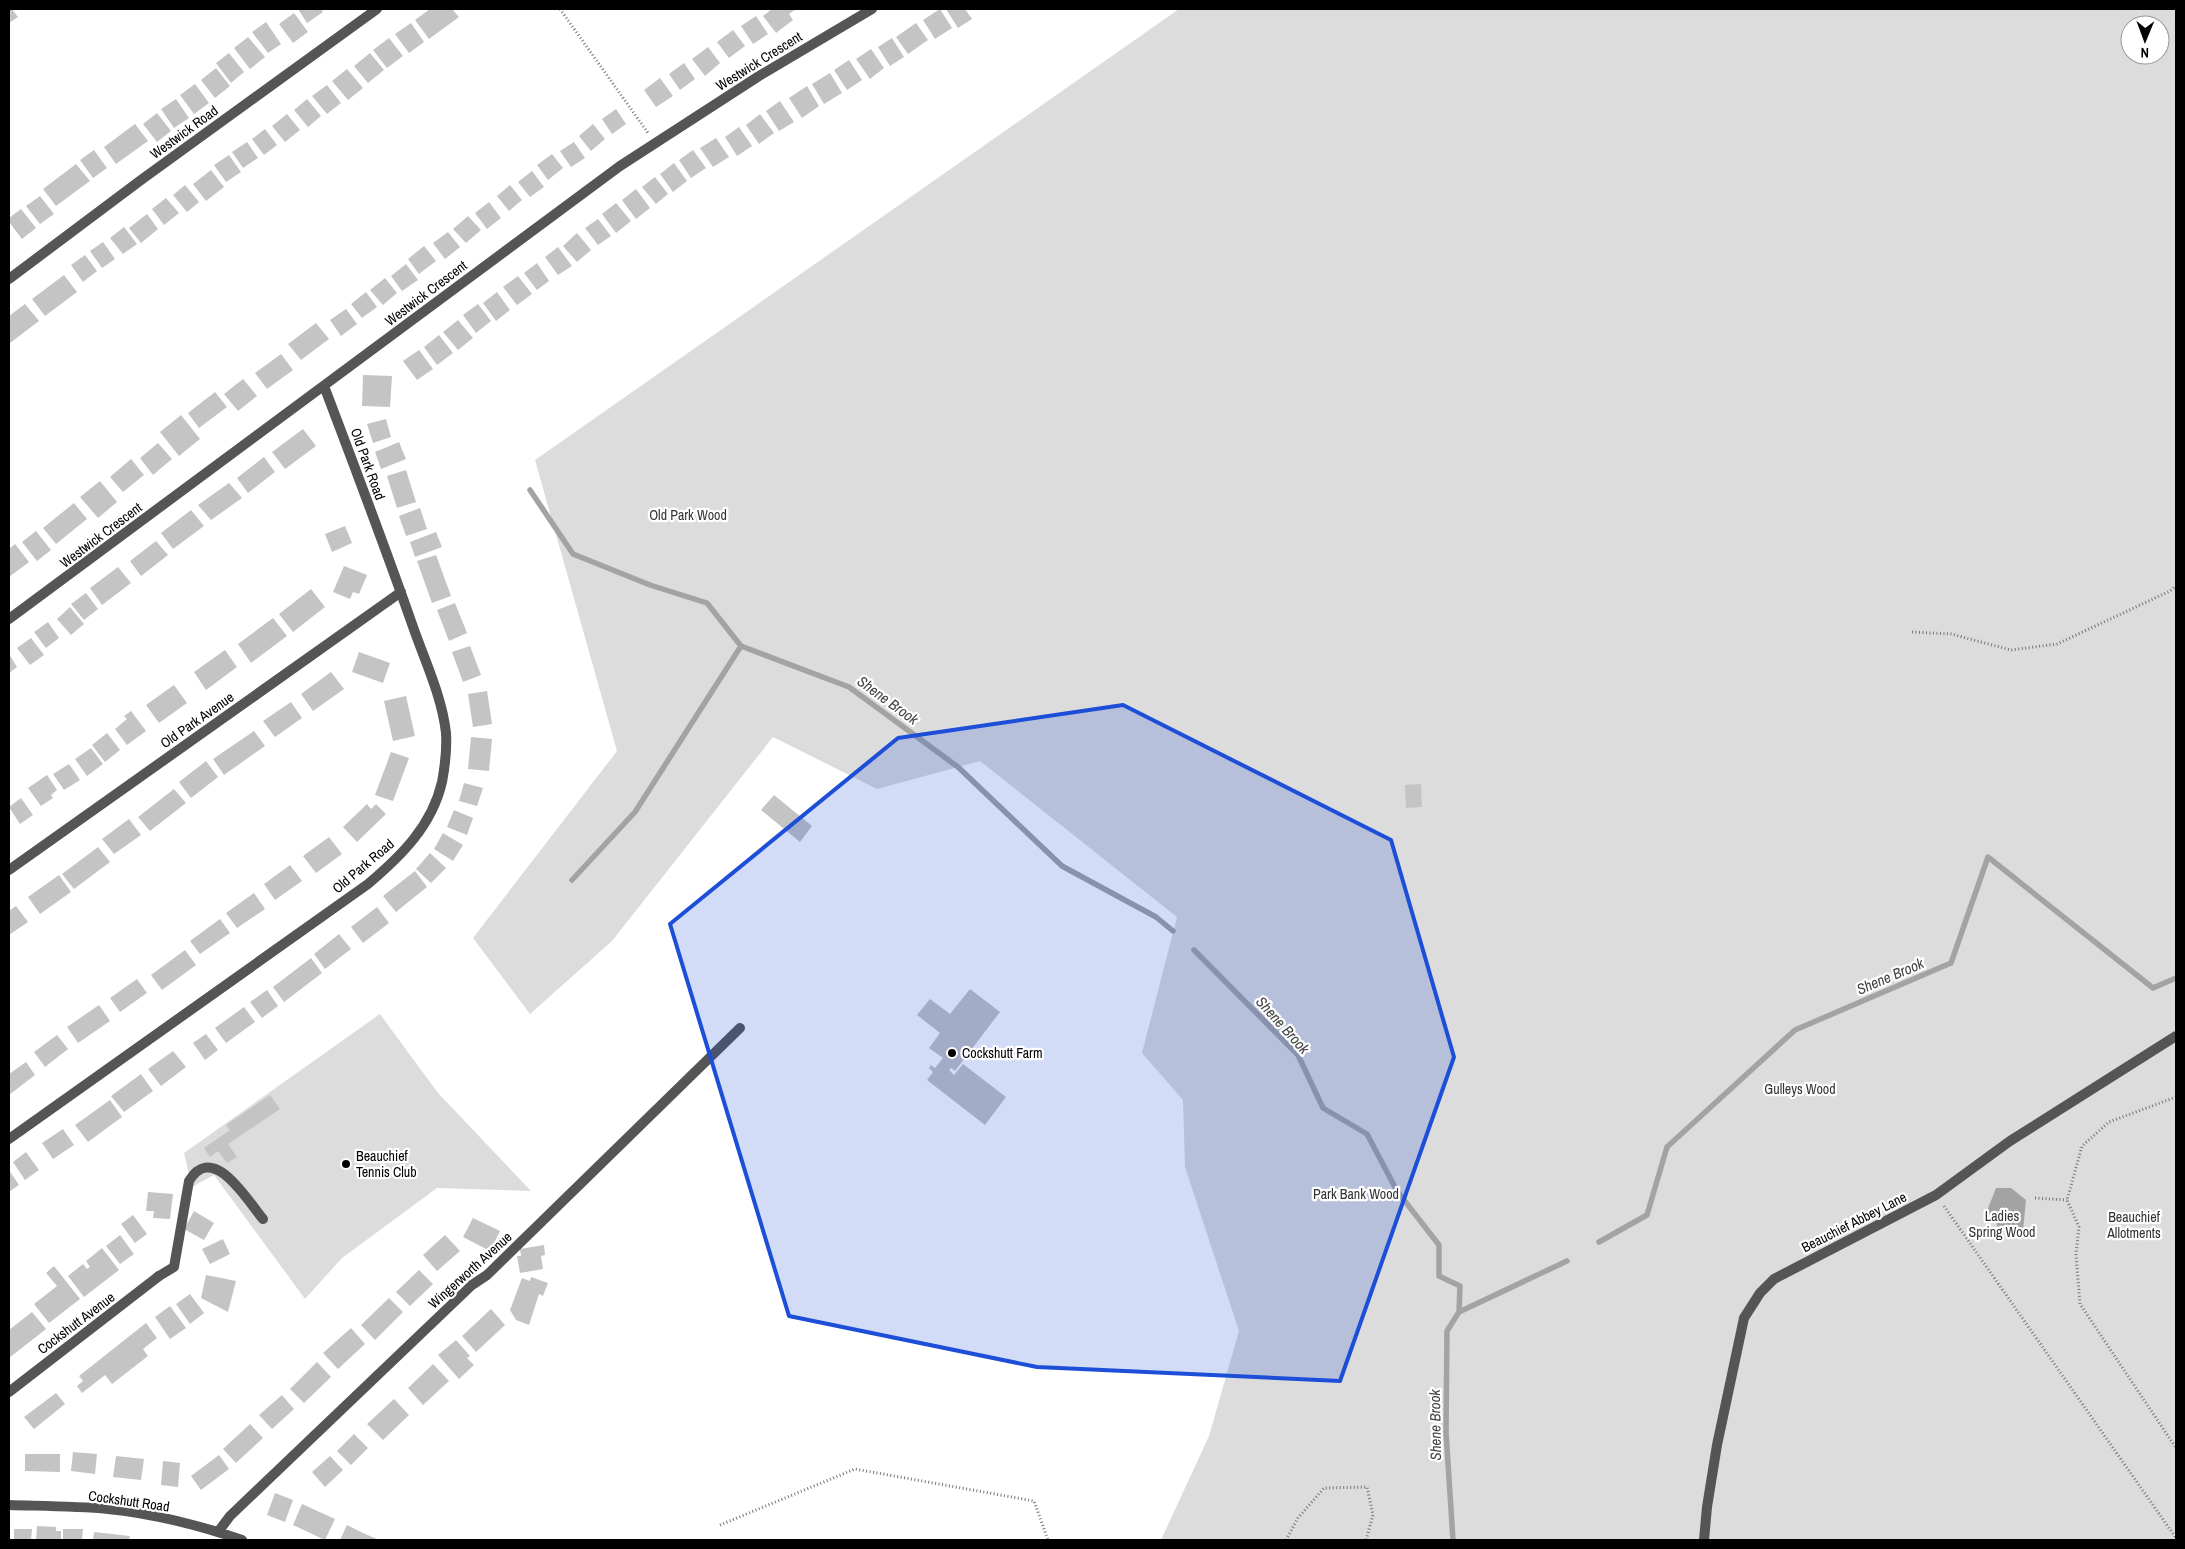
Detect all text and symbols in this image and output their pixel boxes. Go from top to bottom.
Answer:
north arrow [2120,15,2170,65]
street label: Westwick Crescent [713,27,805,95]
text: N [2140,44,2149,62]
street label: Westwick Road [147,101,221,163]
street label: Westwick Crescent [381,256,471,330]
street label: Old Park Road [347,426,389,502]
street label: Westwick Crescent [56,498,146,572]
park label: Old Park Wood [649,506,727,524]
water label: Shene Brook [853,671,924,730]
street label: Old Park Avenue [157,688,237,752]
street label: Old Park Road [328,835,398,897]
water label: Shene Brook [1853,952,1928,1000]
water label: Shene Brook [1251,992,1315,1059]
place label: Cockshutt Farm [962,1044,1042,1062]
marker: Cockshutt Farm [946,1047,958,1059]
park label: Gulleys Wood [1764,1080,1836,1098]
place label: Beauchief Tennis Club [356,1147,417,1181]
marker: Beauchief Tennis Club [340,1158,352,1170]
park label: Park Bank Wood [1313,1185,1399,1203]
street label: Beauchief Abbey Lane [1798,1188,1910,1256]
park label: Ladies Spring Wood [1969,1207,2035,1241]
park label: Beauchief Allotments [2106,1208,2161,1242]
street label: Wingerworth Avenue [424,1228,516,1312]
street label: Cockshutt Avenue [34,1288,118,1358]
water label: Shene Brook [1424,1388,1446,1461]
street label: Cockshutt Road [87,1486,171,1516]

